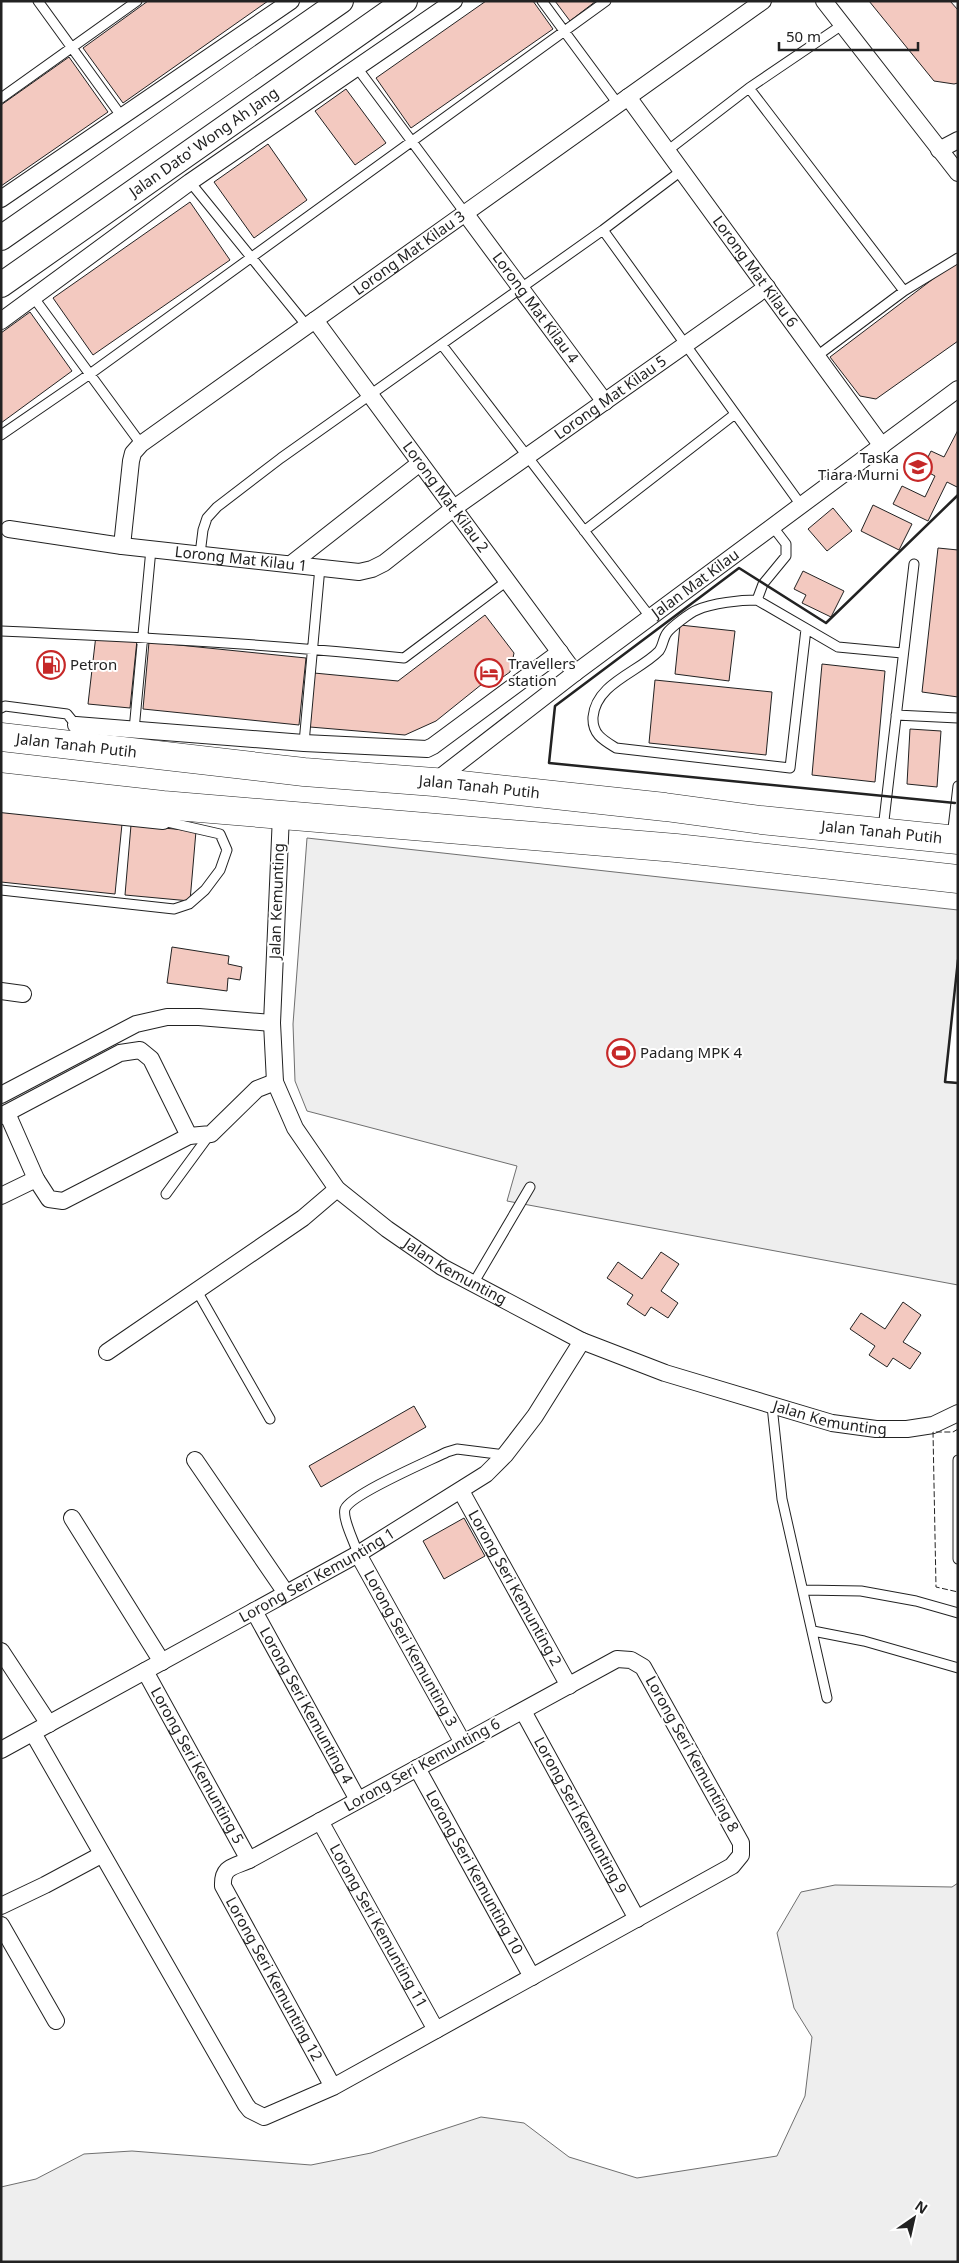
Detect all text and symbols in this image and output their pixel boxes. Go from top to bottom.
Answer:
scale bar [779,20,918,52]
text: 50 m [786,26,821,46]
street label: Jalan Dato' Wong Ah Jang [123,82,282,202]
street label: Lorong Mat Kilau 3 [349,205,469,299]
street label: Lorong Mat Kilau 6 [709,211,803,331]
street label: Lorong Mat Kilau 4 [488,248,584,367]
street label: Lorong Mat Kilau 5 [550,350,670,443]
street label: Lorong Mat Kilau 2 [399,437,494,556]
place label: Taska Tiara Murni [818,447,899,484]
school or university icon: Taska Tiara Murni [903,452,933,482]
street label: Lorong Mat Kilau 1 [174,541,308,575]
street label: Jalan Mat Kilau [645,544,742,623]
fuel station icon: Petron [36,650,66,680]
place label: Travellers station [508,653,576,690]
place label: Petron [70,654,117,674]
hotel icon: Travellers station [474,658,504,688]
street label: Jalan Tanah Putih [13,728,138,762]
street label: Jalan Tanah Putih [416,770,541,802]
street label: Jalan Tanah Putih [818,815,943,847]
street label: Jalan Kemunting [264,843,288,961]
sports icon: Padang MPK 4 [606,1038,636,1068]
place label: Padang MPK 4 [640,1042,742,1062]
street label: Jalan Kemunting [399,1232,511,1308]
street label: Jalan Kemunting [769,1394,887,1438]
street label: Lorong Seri Kemunting 2 [464,1506,567,1669]
street label: Lorong Seri Kemunting 1 [235,1523,398,1626]
street label: Lorong Seri Kemunting 3 [360,1566,463,1730]
street label: Lorong Seri Kemunting 4 [256,1623,358,1787]
street label: Lorong Seri Kemunting 8 [642,1672,744,1835]
street label: Lorong Seri Kemunting 5 [147,1683,249,1847]
street label: Lorong Seri Kemunting 6 [340,1713,503,1815]
street label: Lorong Seri Kemunting 9 [530,1733,632,1897]
street label: Lorong Seri Kemunting 10 [422,1786,528,1957]
street label: Lorong Seri Kemunting 11 [326,1840,433,2011]
street label: Lorong Seri Kemunting 12 [222,1893,328,2064]
north arrow [889,2193,939,2243]
text: N [912,2196,932,2218]

